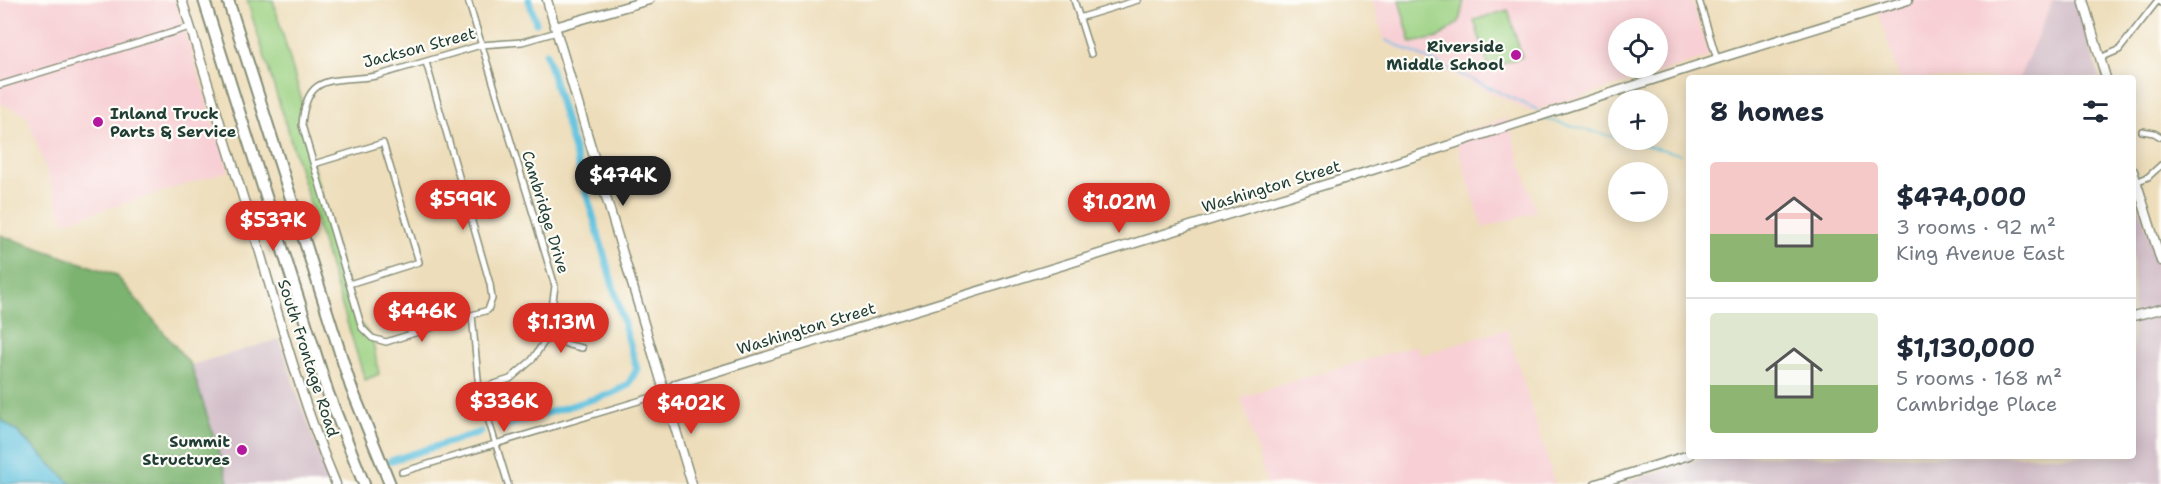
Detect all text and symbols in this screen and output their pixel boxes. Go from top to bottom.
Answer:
map controls [1608,18,1668,222]
button: locate [1608,18,1668,78]
street label: Jackson Street [361,22,478,73]
place label: Riverside Middle School [1386,36,1504,75]
marker: Riverside Middle School [1509,48,1523,62]
button: + [1608,90,1668,150]
text: 8 homes [1710,94,1824,129]
icon: filters [2079,95,2112,128]
place label: Inland Truck Parts & Service [110,103,237,142]
marker: Inland Truck Parts & Service [91,115,105,129]
street label: Cambridge Drive [517,148,574,276]
street label: Washington Street [1199,155,1343,218]
pin: $474K [581,156,665,207]
text: $474K [589,162,657,188]
button: − [1608,162,1668,222]
text: $474,000 [1896,179,2027,214]
pin: $599K [421,180,505,231]
pin: $1.02M [1070,183,1168,234]
text: $599K [429,186,497,212]
icon: home [1758,186,1830,258]
text: $1.02M [1082,189,1156,215]
pin: $537K [231,201,315,252]
text: $537K [240,207,306,233]
text: 3 rooms · 92 m² [1896,214,2056,240]
text: King Avenue East [1896,240,2065,266]
street label: South Frontage Road [273,277,344,440]
pin: $446K [380,292,464,343]
street label: Washington Street [734,297,878,360]
text: $446K [387,298,457,324]
pin: $1.13M [512,303,610,354]
text: $1.13M [527,309,595,335]
text: $1,130,000 [1896,330,2035,365]
icon: home [1758,337,1830,409]
text: 5 rooms · 168 m² [1896,365,2062,391]
pin: $336K [462,382,546,433]
pin: $402K [649,384,733,435]
text: $336K [470,388,538,414]
text: $402K [657,390,725,416]
text: Cambridge Place [1896,391,2057,417]
place label: Summit Structures [142,431,230,470]
marker: Summit Structures [235,443,249,457]

